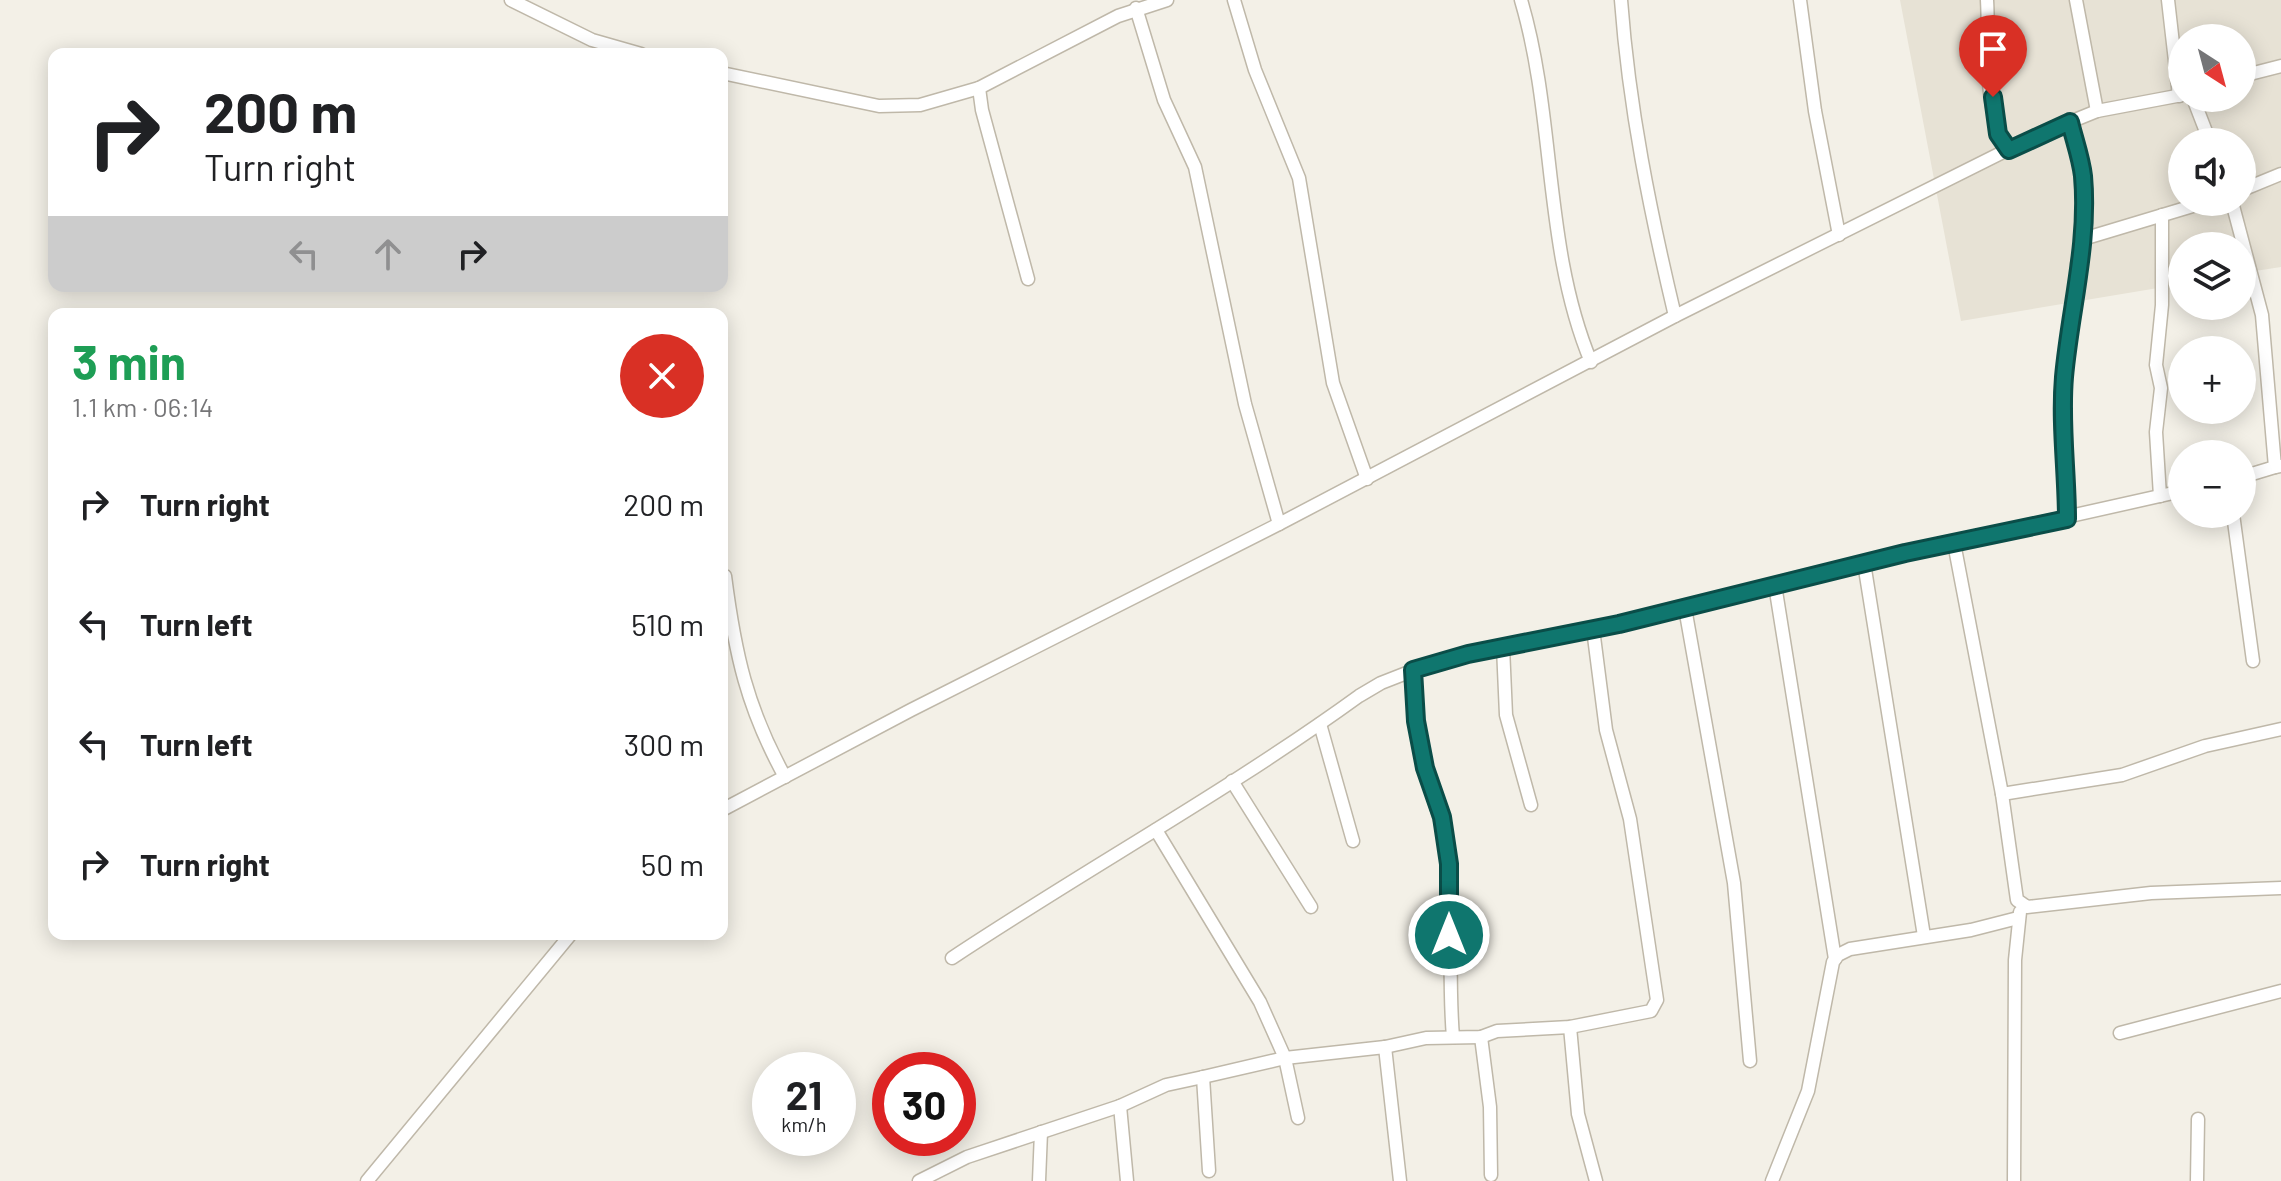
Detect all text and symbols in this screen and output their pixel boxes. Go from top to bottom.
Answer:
pin [1959,15,2027,97]
north arrow [2168,24,2256,112]
map controls [2168,24,2256,528]
icon: arrive [1971,27,2015,71]
text: 200 m [204,77,357,144]
icon: right [72,80,176,184]
button: sound [2168,128,2256,216]
text: Turn right [204,145,356,188]
icon: left [282,232,326,276]
icon: ahead [366,232,410,276]
icon: right [450,232,494,276]
button: layers [2168,232,2256,320]
text: 3 min [72,332,186,390]
button: close [620,334,704,418]
button: + [2168,336,2256,424]
text: 1.1 km · 06:14 [72,391,213,422]
button: − [2168,440,2256,528]
icon: right [72,482,116,526]
text: Turn right [140,486,270,522]
text: 200 m [623,486,704,522]
icon: left [72,602,116,646]
text: Turn left [140,606,253,642]
text: 510 m [631,606,704,642]
icon: left [72,722,116,766]
text: Turn left [140,726,253,762]
text: 300 m [624,726,704,762]
icon: right [72,842,116,886]
text: Turn right [140,846,270,882]
text: 50 m [641,846,704,882]
position arrow [1407,893,1491,977]
speed limit sign: 30 [872,1052,976,1156]
text: 21 [786,1070,822,1118]
text: km/h [781,1112,827,1136]

